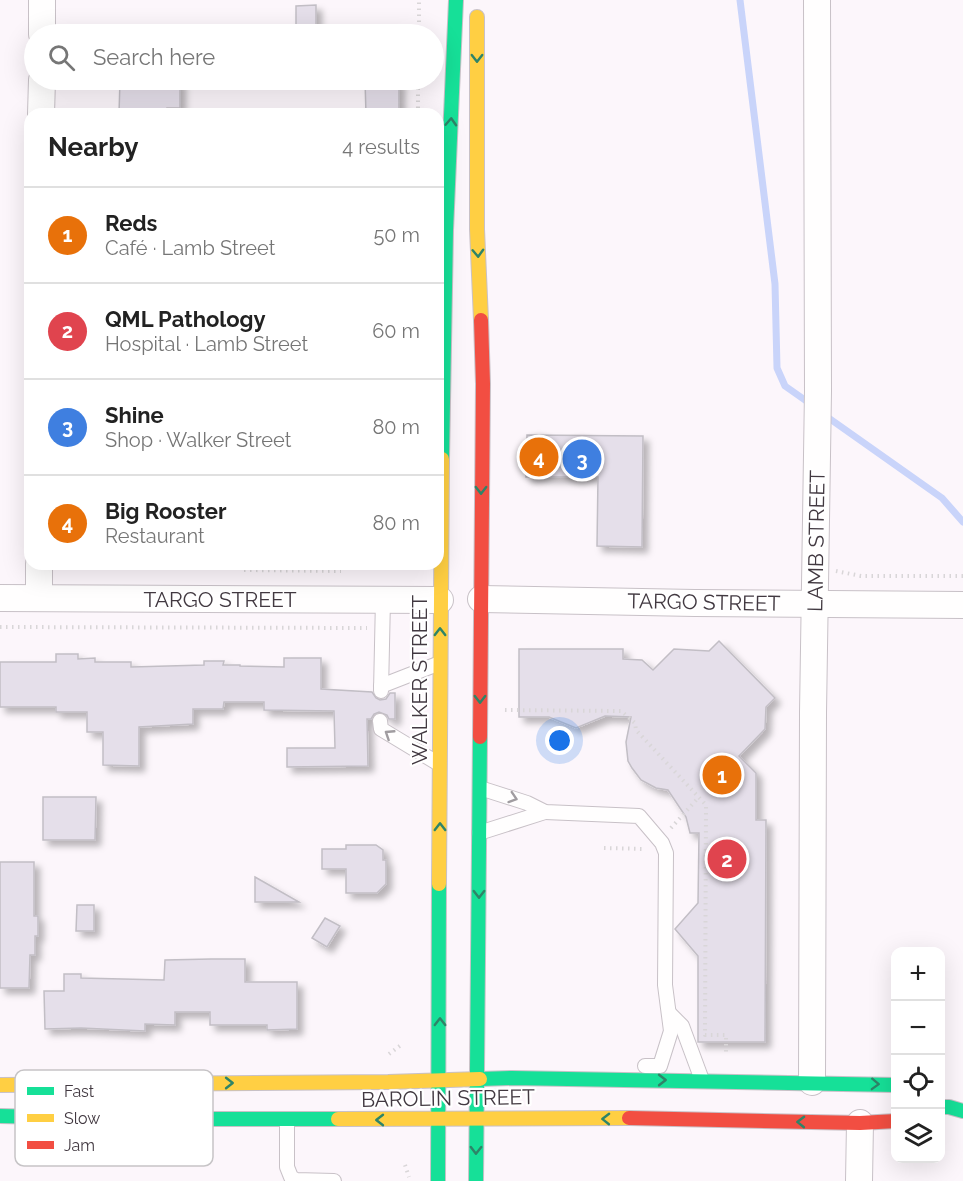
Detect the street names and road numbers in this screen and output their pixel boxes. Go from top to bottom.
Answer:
street label: LAMB STREET [802,470,830,612]
street label: TARGO STREET [143,587,297,612]
street label: TARGO STREET [627,588,781,616]
street label: WALKER STREET [407,595,432,765]
street label: BAROLIN STREET [361,1084,535,1112]

